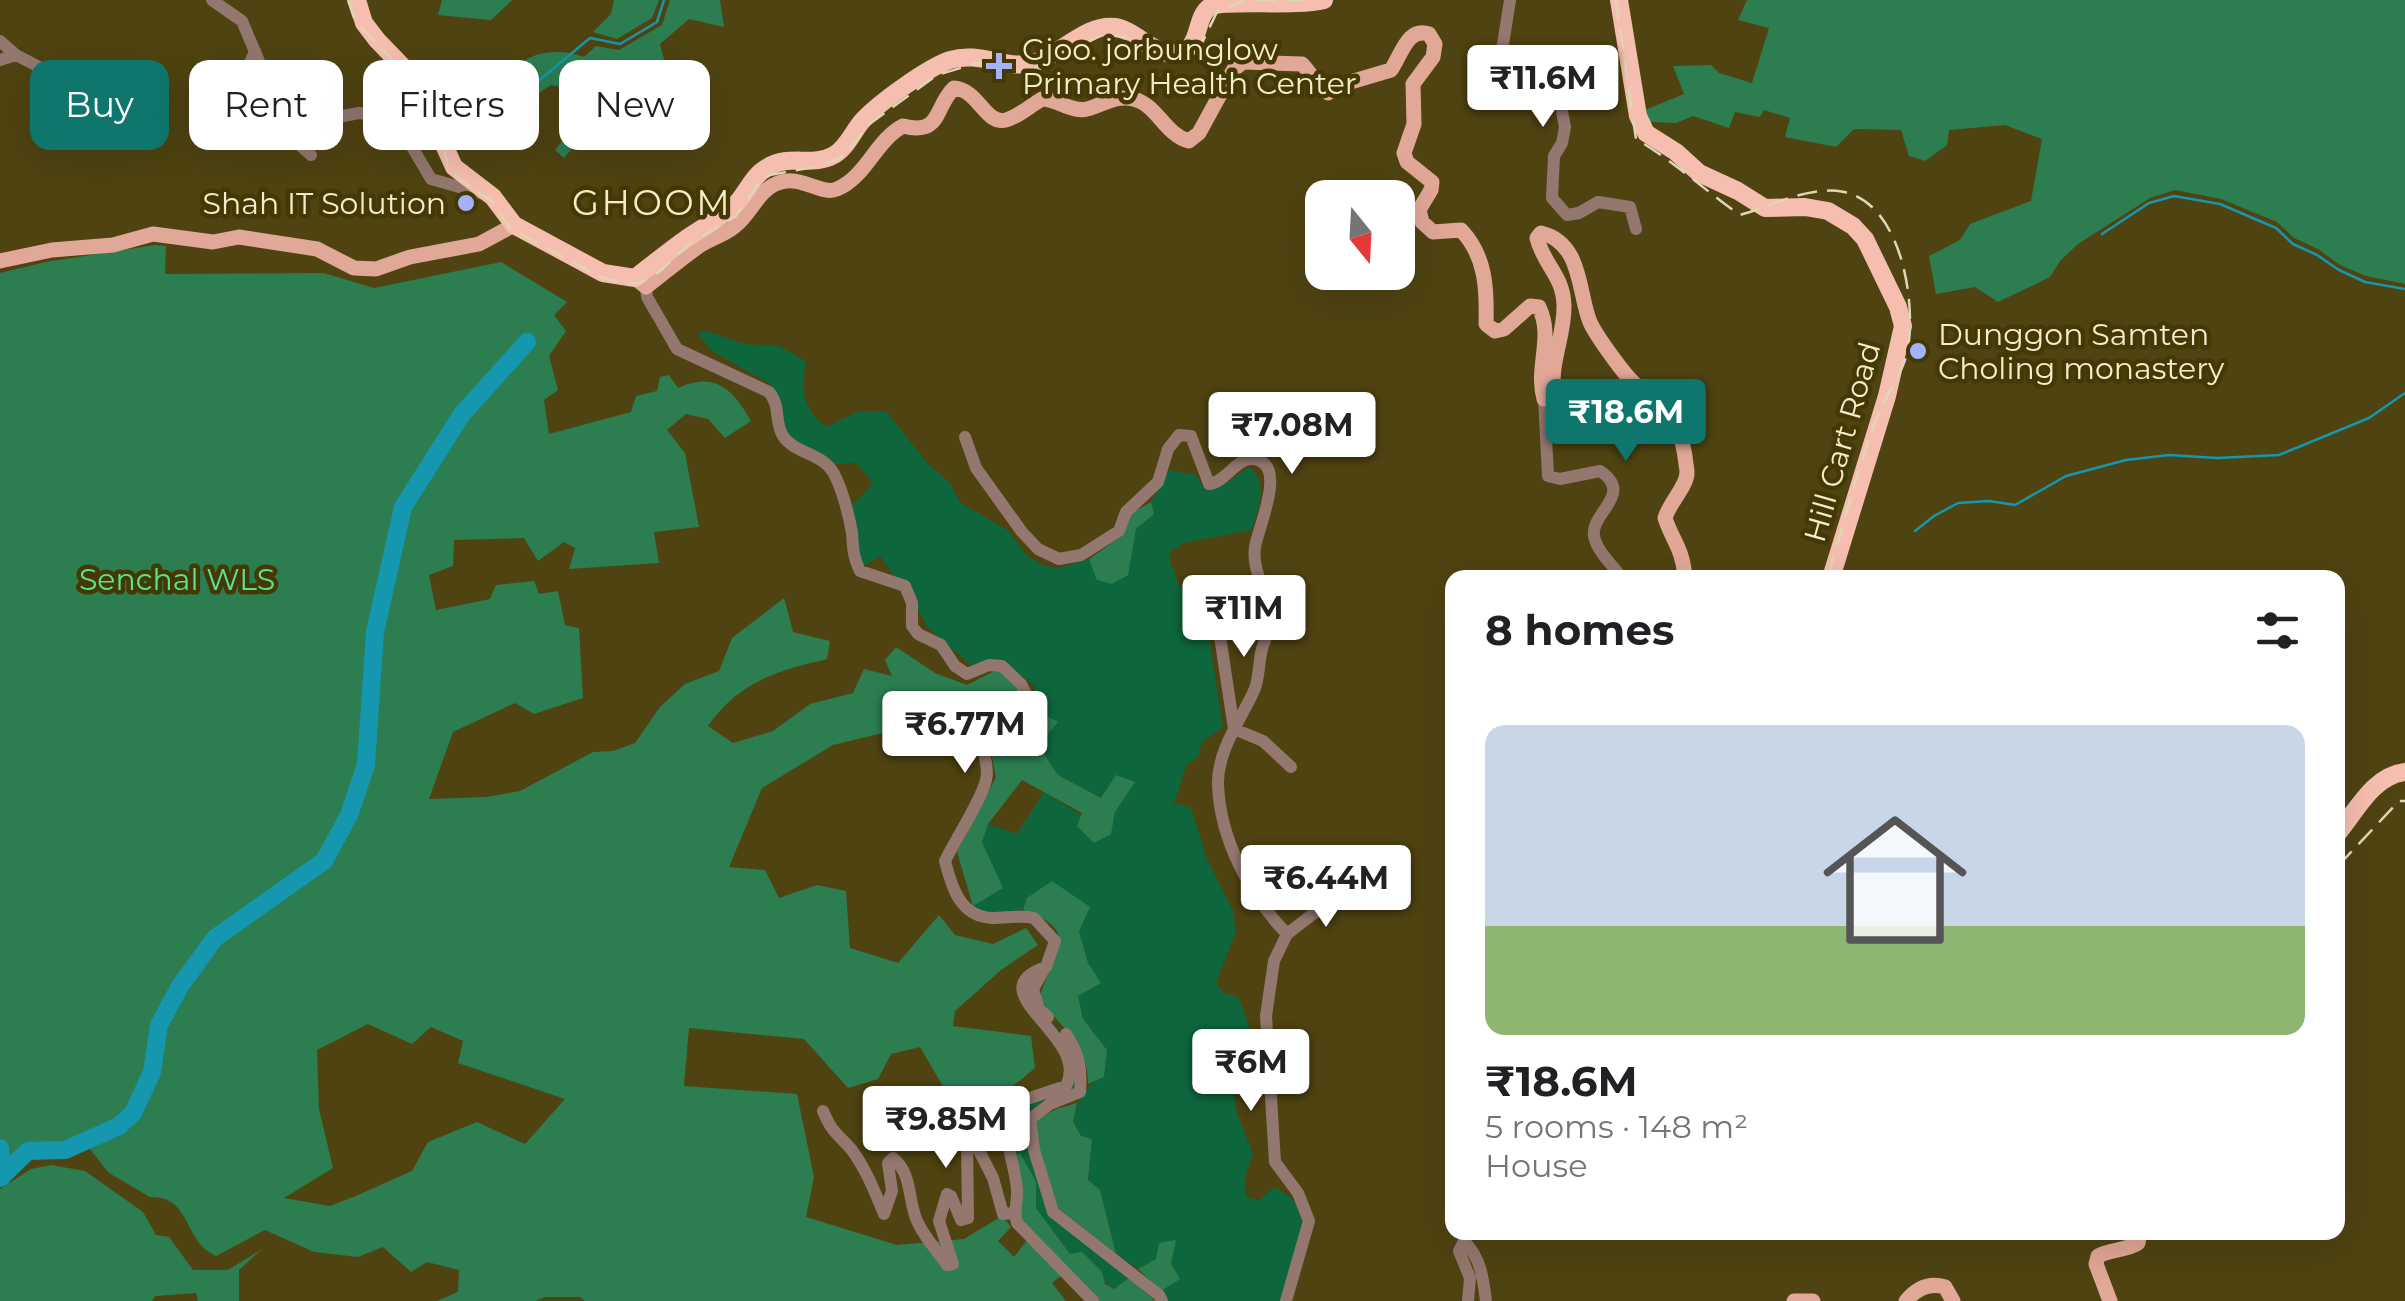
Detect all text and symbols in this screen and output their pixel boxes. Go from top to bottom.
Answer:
place label: Gjoo. jorbunglow Primary Health Center [1022,31,1357,102]
pin: ₹11.6M [1462,45,1624,130]
marker: Gjoo. jorbunglow Primary Health Center [986,53,1012,79]
text: ₹11.6M [1489,58,1597,97]
chip: Buy [30,60,169,150]
chip: Rent [189,60,343,150]
chip: Filters [363,60,539,150]
chip: New [559,60,710,150]
north arrow [1305,180,1415,290]
map controls [1305,180,1415,290]
district label: GHOOM [572,181,732,224]
place label: Shah IT Solution [202,185,446,222]
marker: Shah IT Solution [455,192,477,214]
place label: Dunggon Samten Choling monastery [1938,316,2225,387]
street label: Hill Cart Road [1796,338,1888,546]
marker: Dunggon Samten Choling monastery [1907,340,1929,362]
pin: ₹18.6M [1545,379,1707,464]
pin: ₹7.08M [1211,392,1373,477]
text: ₹18.6M [1568,392,1684,431]
text: ₹7.08M [1231,405,1353,444]
park label: Senchal WLS [79,561,275,598]
pin: ₹11M [1185,575,1303,660]
text: ₹11M [1204,588,1284,627]
icon: filters [2250,603,2305,658]
text: 8 homes [1485,604,1674,656]
pin: ₹6.77M [884,691,1046,776]
text: ₹6.77M [904,704,1026,743]
icon: home [1805,790,1985,970]
pin: ₹6.44M [1245,845,1407,930]
text: ₹6.44M [1263,858,1389,897]
pin: ₹6M [1203,1029,1299,1114]
text: ₹6M [1214,1042,1288,1081]
text: ₹18.6M [1485,1055,1638,1107]
pin: ₹9.85M [865,1086,1027,1171]
text: ₹9.85M [885,1099,1007,1138]
text: 5 rooms · 148 m² [1485,1107,1748,1146]
text: House [1485,1146,1588,1185]

